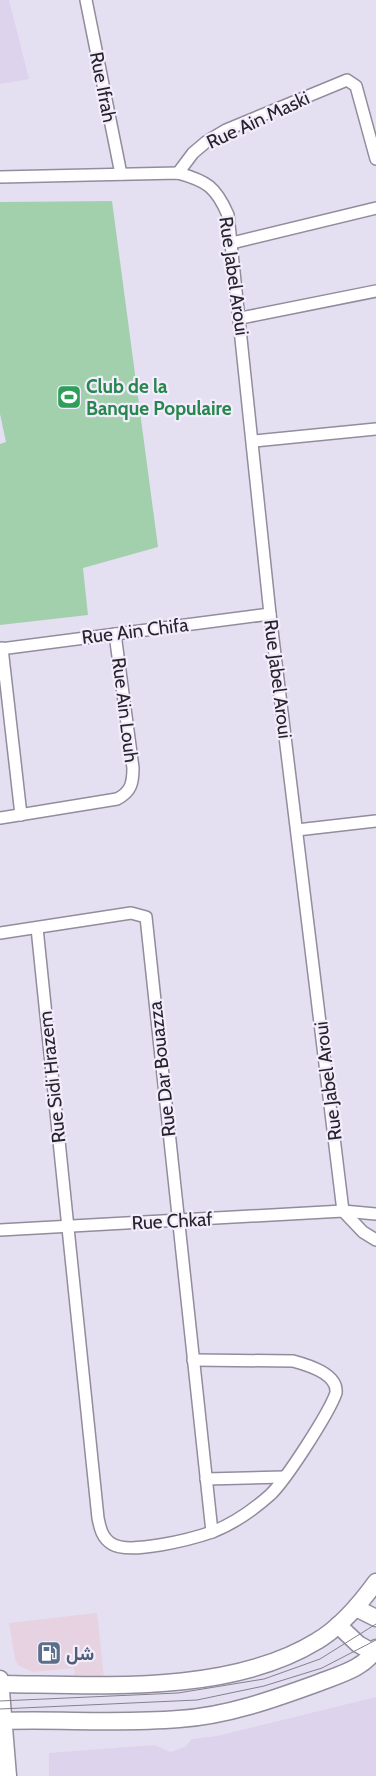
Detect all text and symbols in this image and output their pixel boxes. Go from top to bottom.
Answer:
street label: Rue Ifrah [85,50,121,124]
street label: Rue Ain Maski [203,86,313,154]
street label: Rue Jabel Aroui [214,215,254,337]
place label: Club de la Banque Populaire [86,375,232,420]
sports icon: Club de la Banque Populaire [56,384,82,410]
street label: Rue Ain Chifa [80,613,190,649]
street label: Rue Jabel Aroui [259,618,297,740]
street label: Rue Ain Louh [107,656,143,764]
street label: Rue Dar Bouazza [143,1000,181,1138]
street label: Rue Sidi Hrazem [34,1010,70,1144]
street label: Rue Jabel Aroui [309,1020,347,1142]
street label: Rue Chkaf [131,1207,214,1235]
fuel station icon: شل [36,1640,62,1666]
place label: شل [66,1642,94,1665]

